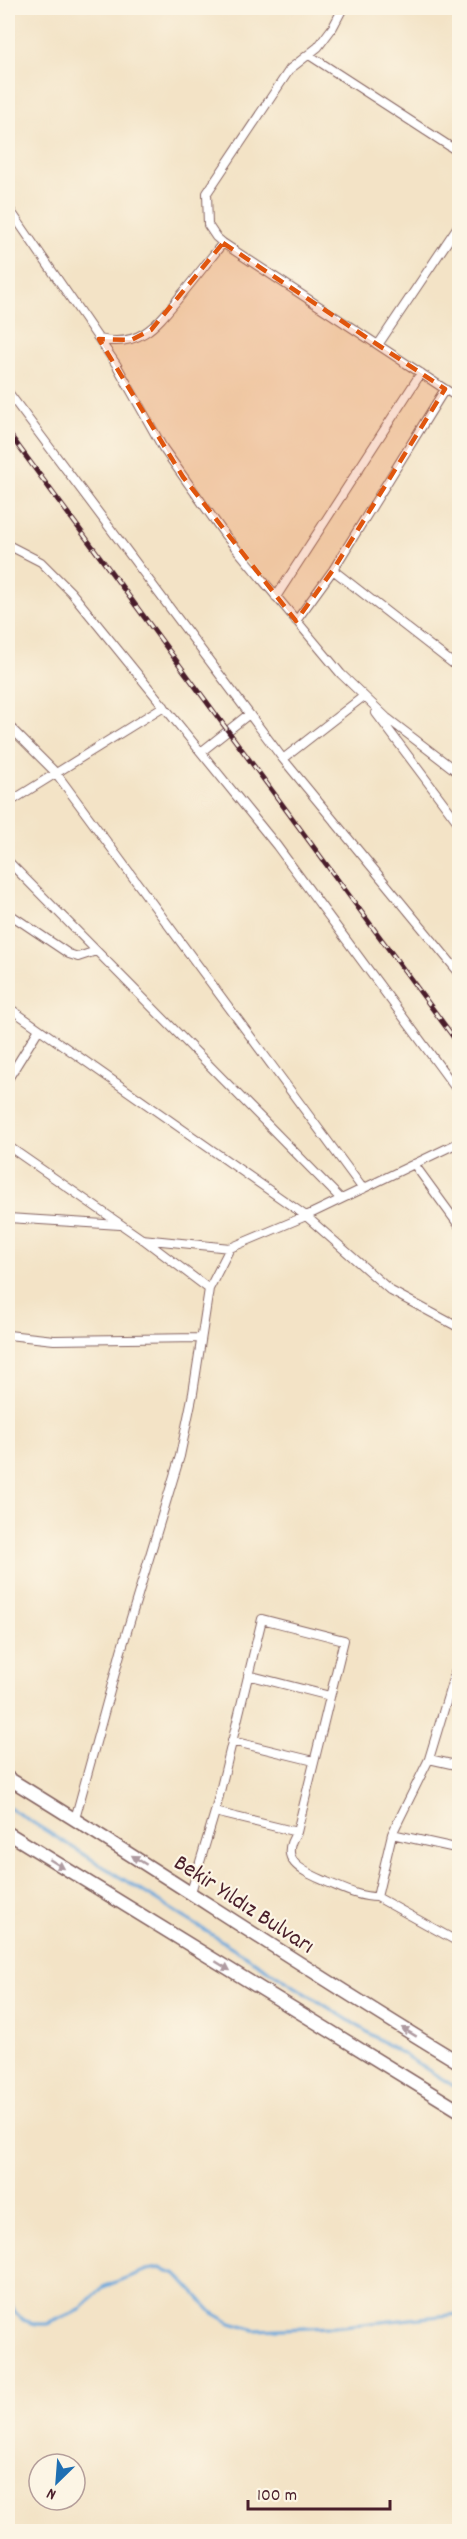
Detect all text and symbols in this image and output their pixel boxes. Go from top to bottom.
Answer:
street label: Bekir Yıldız Bulvarı [166,1847,320,1964]
one-way arrow [131,1854,147,1865]
one-way arrow [49,1859,65,1870]
one-way arrow [215,1961,231,1972]
one-way arrow [401,2027,417,2038]
north arrow [27,2452,87,2512]
scale bar [248,2473,390,2511]
text: N [43,2481,60,2505]
text: 100 m [257,2484,297,2509]

